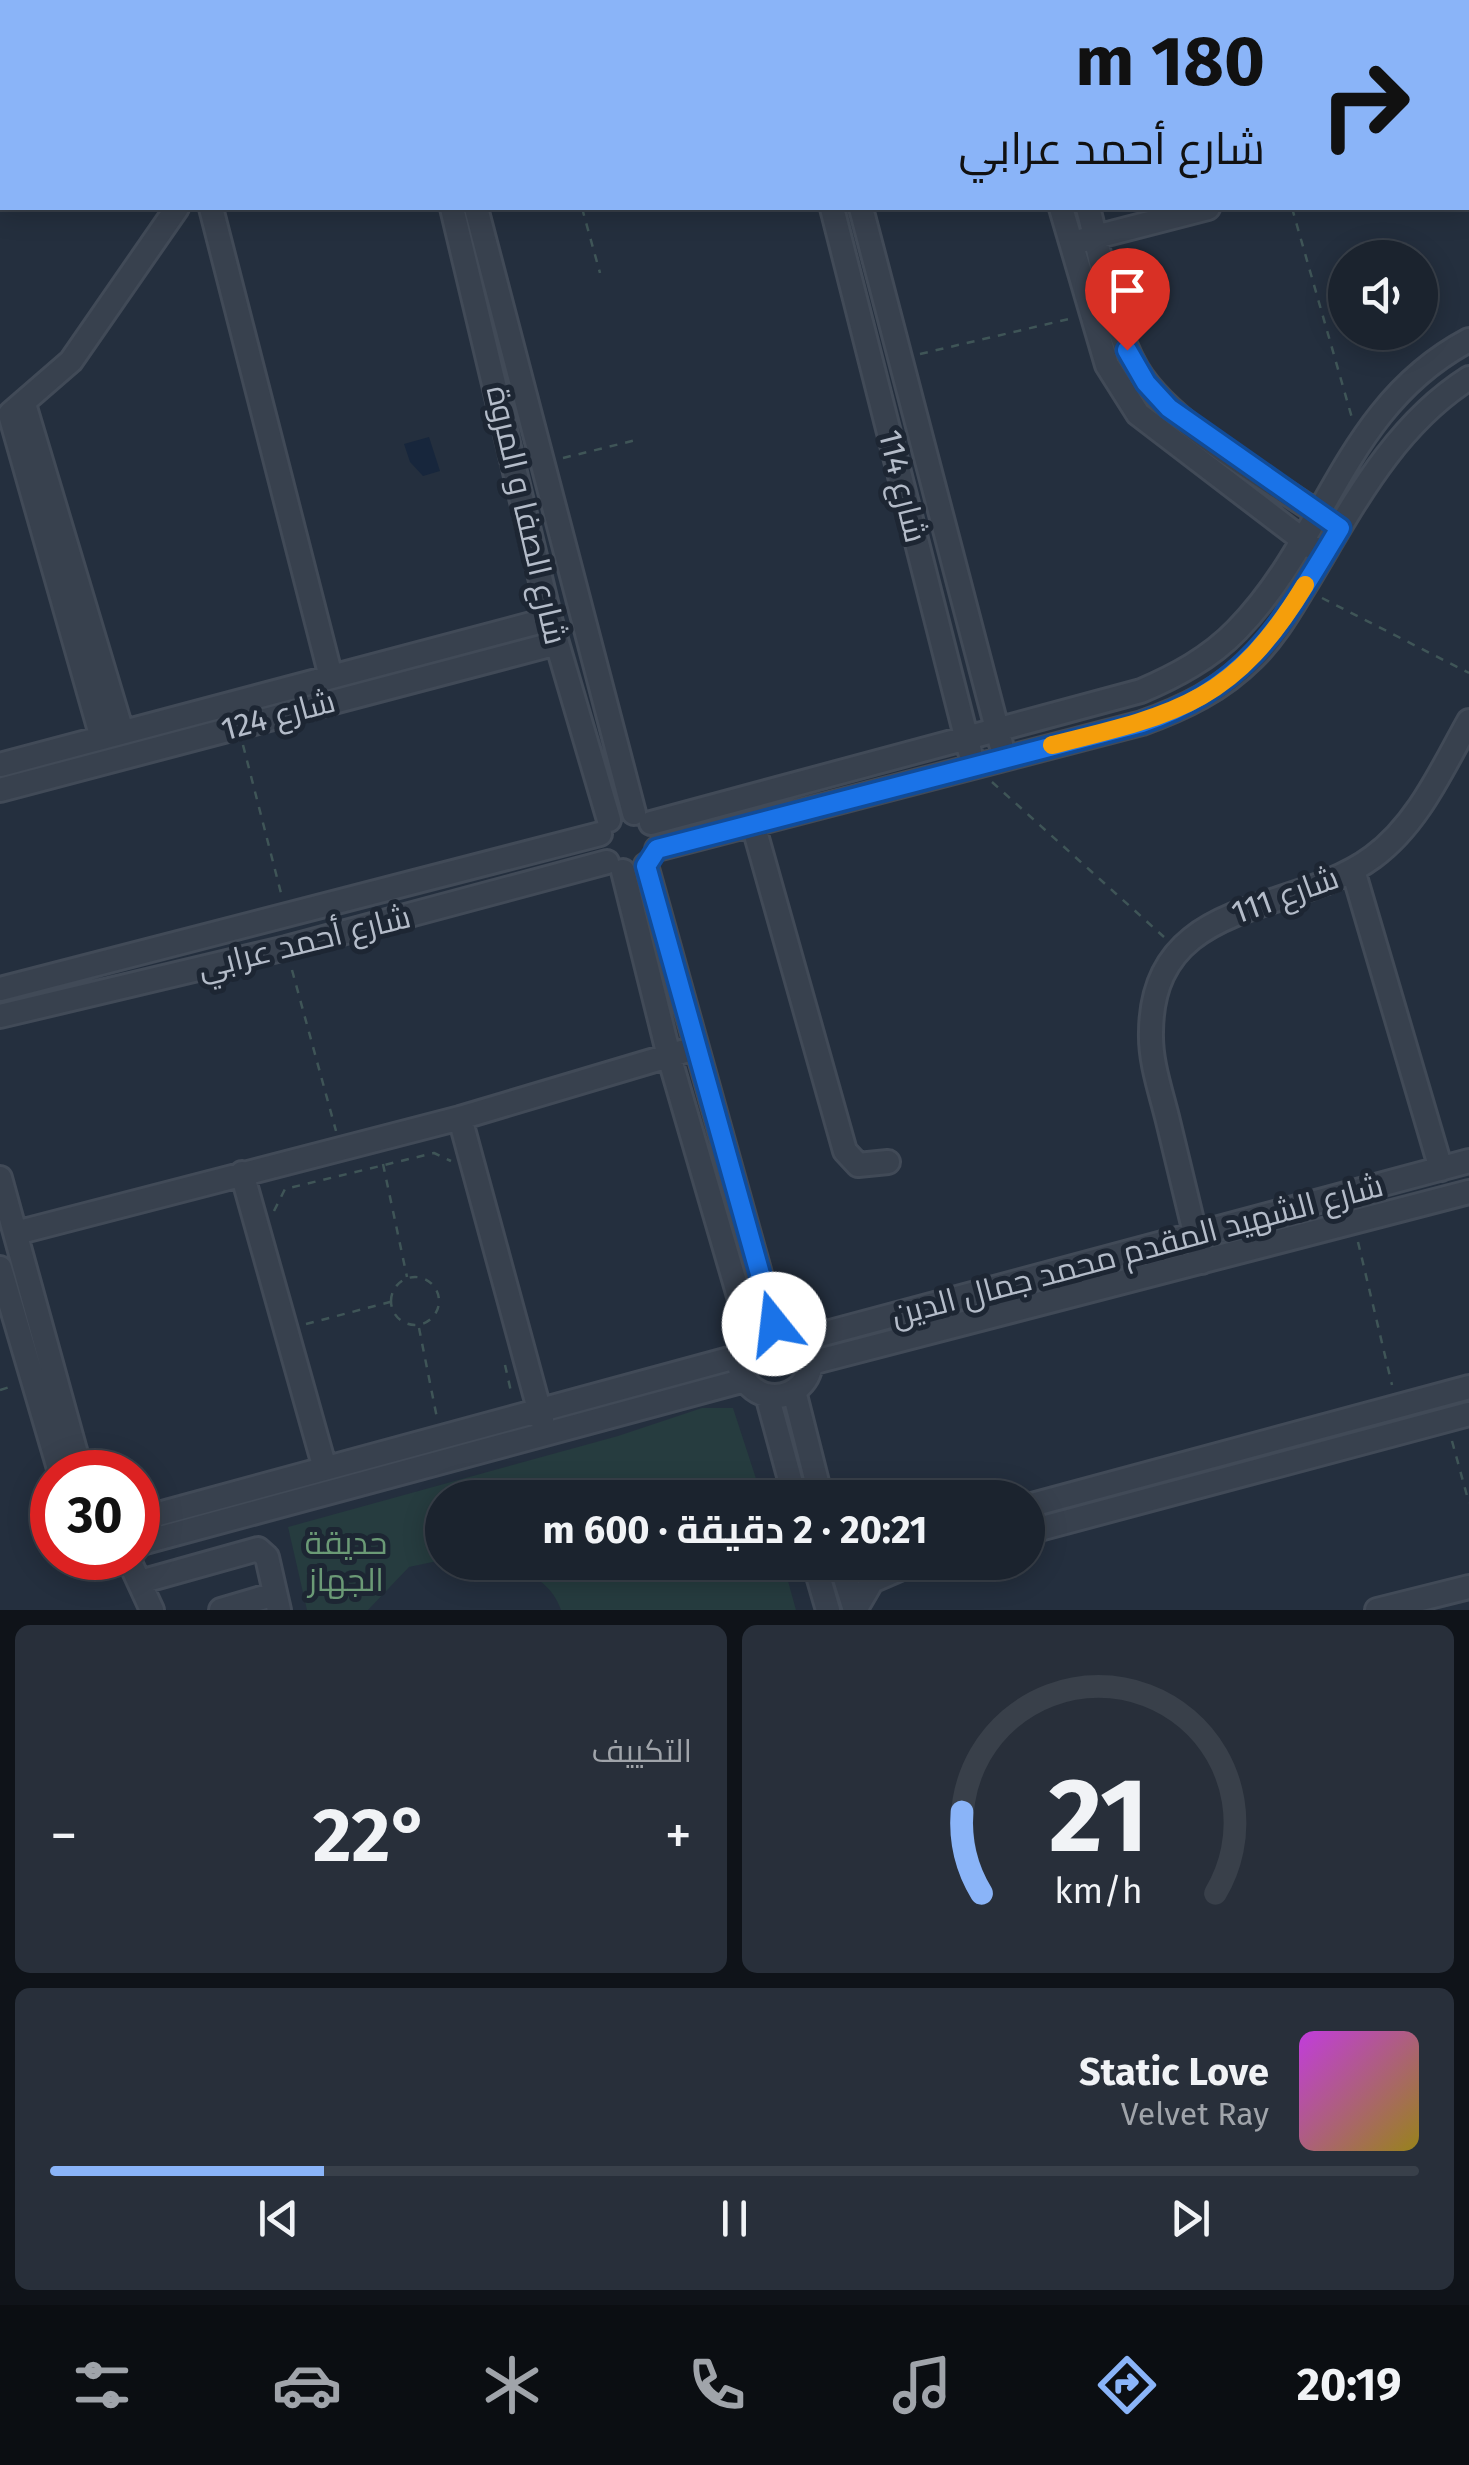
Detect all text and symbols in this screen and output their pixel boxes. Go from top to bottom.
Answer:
text: 180 m [1075,20,1265,104]
icon: right [1300,40,1430,170]
text: شارع أحمد عرابي [958,122,1265,176]
map controls [1328,240,1438,350]
button: sound [1328,240,1438,350]
pin [1085,248,1170,351]
icon: arrive [1100,263,1155,318]
street label: شارع الصفا و المروة [476,382,575,649]
street label: شارع 114 [868,426,935,547]
street label: شارع 124 [217,682,340,751]
street label: شارع 111 [1226,858,1345,935]
street label: شارع أحمد عرابي [193,896,416,993]
street label: شارع الشهيد المقدم محمد جمال الدين [887,1166,1388,1337]
position arrow [722,1272,826,1376]
speed limit sign: 30 [30,1450,160,1580]
text: 20:21 · 2 دقيقة · 600 m [543,1507,927,1553]
park label: حديقة الجهاز [305,1524,387,1599]
text: التكييف [592,1732,692,1770]
text: 21 [1048,1754,1148,1879]
text: 22° [313,1791,429,1881]
text: − [50,1803,78,1869]
text: + [665,1803,692,1869]
text: km/h [1054,1870,1142,1912]
text: Static Love [1079,2049,1269,2095]
text: Velvet Ray [1121,2095,1269,2133]
icon: previous [251,2191,306,2246]
icon: pause [707,2191,762,2246]
icon: next [1163,2191,1218,2246]
icon: filters [67,2350,137,2420]
icon: car [272,2350,342,2420]
icon: climate [477,2350,547,2420]
icon: phone [682,2350,752,2420]
icon: music [887,2350,957,2420]
icon: directions [1092,2350,1162,2420]
text: 20:19 [1297,2358,1402,2412]

